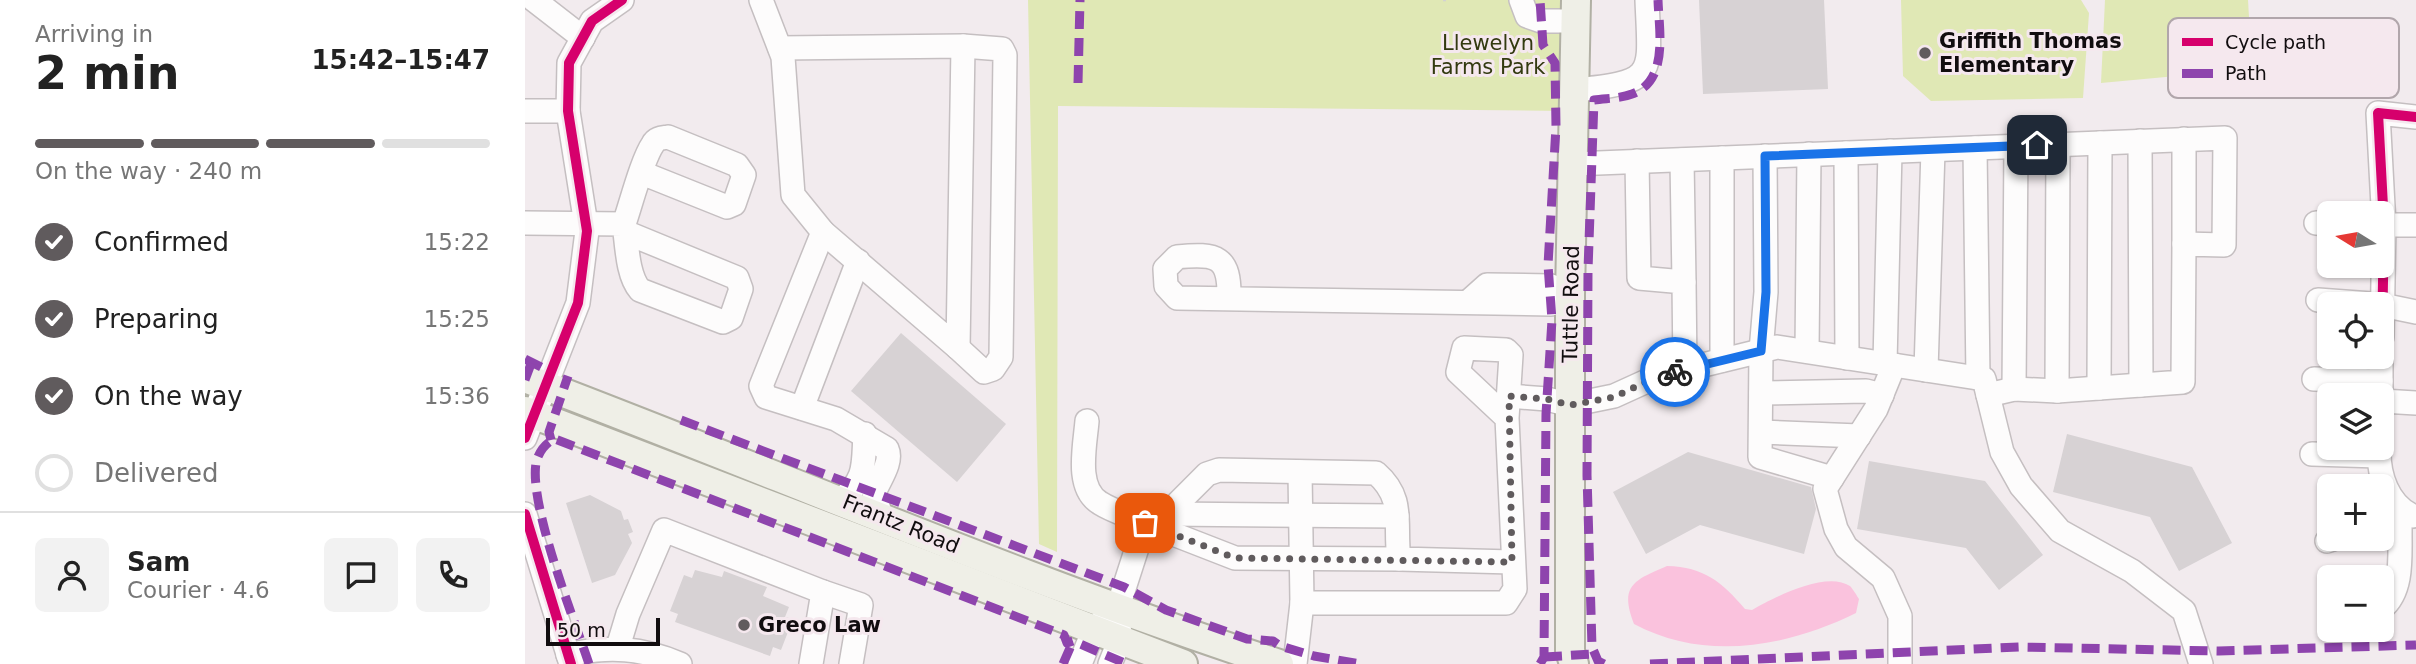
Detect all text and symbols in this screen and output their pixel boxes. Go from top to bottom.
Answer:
legend [2168,18,2399,98]
text: Arriving in [35,21,153,47]
place label: Griffith Thomas Elementary [1939,29,2122,77]
park label: Llewelyn Farms Park [1431,31,1546,79]
text: Cycle path [2225,31,2326,53]
text: 15:42–15:47 [311,45,490,75]
marker: Griffith Thomas Elementary [1917,45,1933,61]
text: 2 min [35,46,179,100]
text: Path [2225,62,2267,84]
pin [2007,115,2067,175]
icon: home [2018,126,2056,164]
text: On the way · 240 m [35,158,262,184]
north arrow [2317,201,2394,278]
map controls [2317,201,2394,642]
icon: check [35,223,73,261]
text: Confirmed [94,227,229,257]
text: 15:22 [424,229,490,255]
street label: Tuttle Road [1558,245,1584,364]
button: locate [2317,292,2394,369]
icon: check [35,300,73,338]
text: Preparing [94,304,219,334]
text: 15:25 [424,306,490,332]
courier [1640,337,1710,407]
icon: bike [1656,353,1694,391]
icon: check [35,377,73,415]
text: On the way [94,381,243,411]
text: 15:36 [424,383,490,409]
button: layers [2317,383,2394,460]
text: Delivered [94,458,218,488]
button: + [2317,474,2394,551]
street label: Frantz Road [839,490,963,558]
pin [1115,493,1175,553]
icon: bag [1126,504,1164,542]
button: person [35,538,109,612]
button: chat [324,538,398,612]
button: phone [416,538,490,612]
text: Sam [127,547,190,577]
button: − [2317,565,2394,642]
text: Courier · 4.6 [127,577,270,603]
place label: Greco Law [758,613,881,637]
scale bar [546,615,660,647]
marker: Greco Law [736,617,752,633]
text: 50 m [557,619,606,641]

